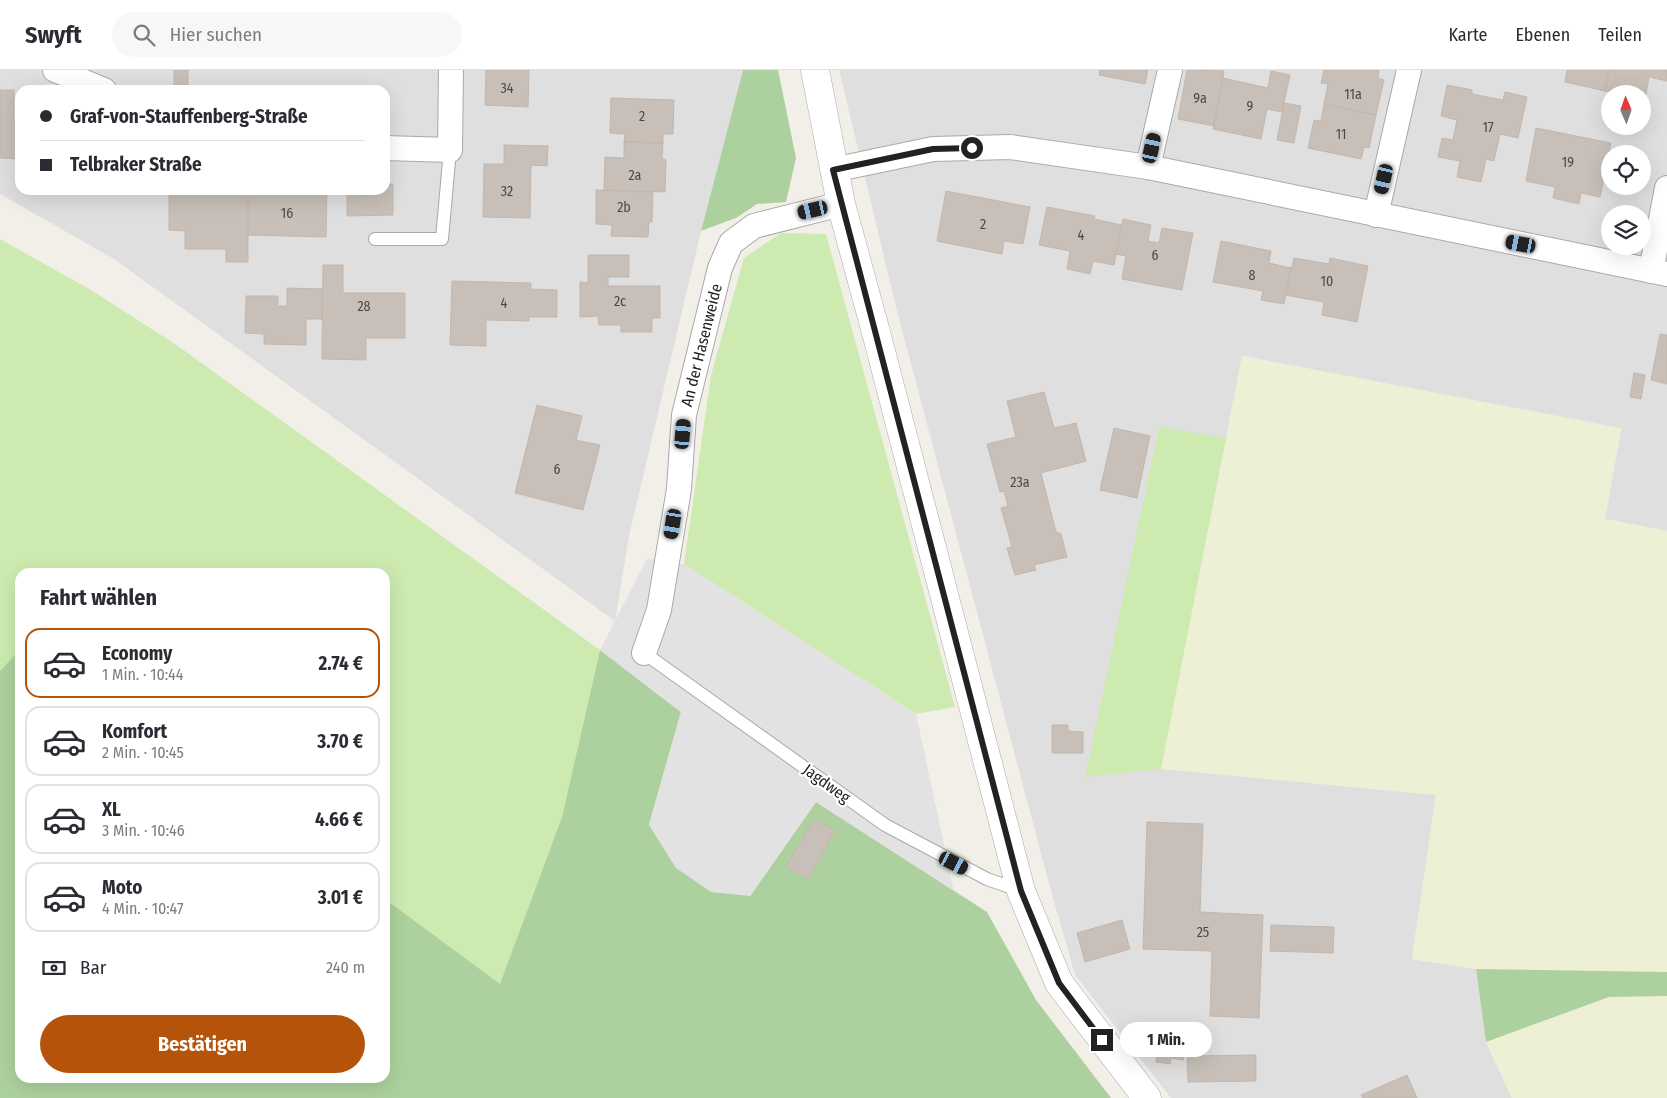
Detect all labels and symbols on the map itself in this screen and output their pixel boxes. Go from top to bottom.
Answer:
house number: 34 [500,80,514,97]
north arrow [1601,85,1651,135]
house number: 11a [1344,86,1362,103]
house number: 9a [1193,90,1207,107]
house number: 9 [1247,98,1254,115]
house number: 2 [639,108,645,125]
house number: 17 [1482,119,1494,136]
house number: 11 [1336,126,1346,143]
car [1141,132,1162,164]
route start [961,137,983,159]
house number: 19 [1562,154,1574,171]
car [1373,163,1394,195]
house number: 2a [629,167,642,184]
house number: 32 [501,183,513,200]
house number: 2b [617,199,631,216]
car [796,199,829,221]
house number: 16 [281,205,293,222]
house number: 2 [980,216,986,233]
house number: 4 [1078,227,1085,244]
car [1504,234,1537,254]
house number: 6 [1152,247,1159,264]
house number: 8 [1249,267,1256,284]
house number: 10 [1321,273,1333,290]
street label: An der Hasenweide [677,282,726,409]
house number: 2c [614,293,626,310]
house number: 4 [501,295,508,312]
house number: 28 [357,298,371,315]
car [674,418,691,450]
house number: 6 [554,461,561,478]
house number: 23a [1010,474,1030,491]
car [663,508,682,540]
street label: Jagdweg [799,760,854,807]
car [937,850,970,876]
house number: 25 [1197,924,1209,941]
callout: 1 Min. [1120,1022,1212,1058]
route end [1091,1029,1113,1051]

